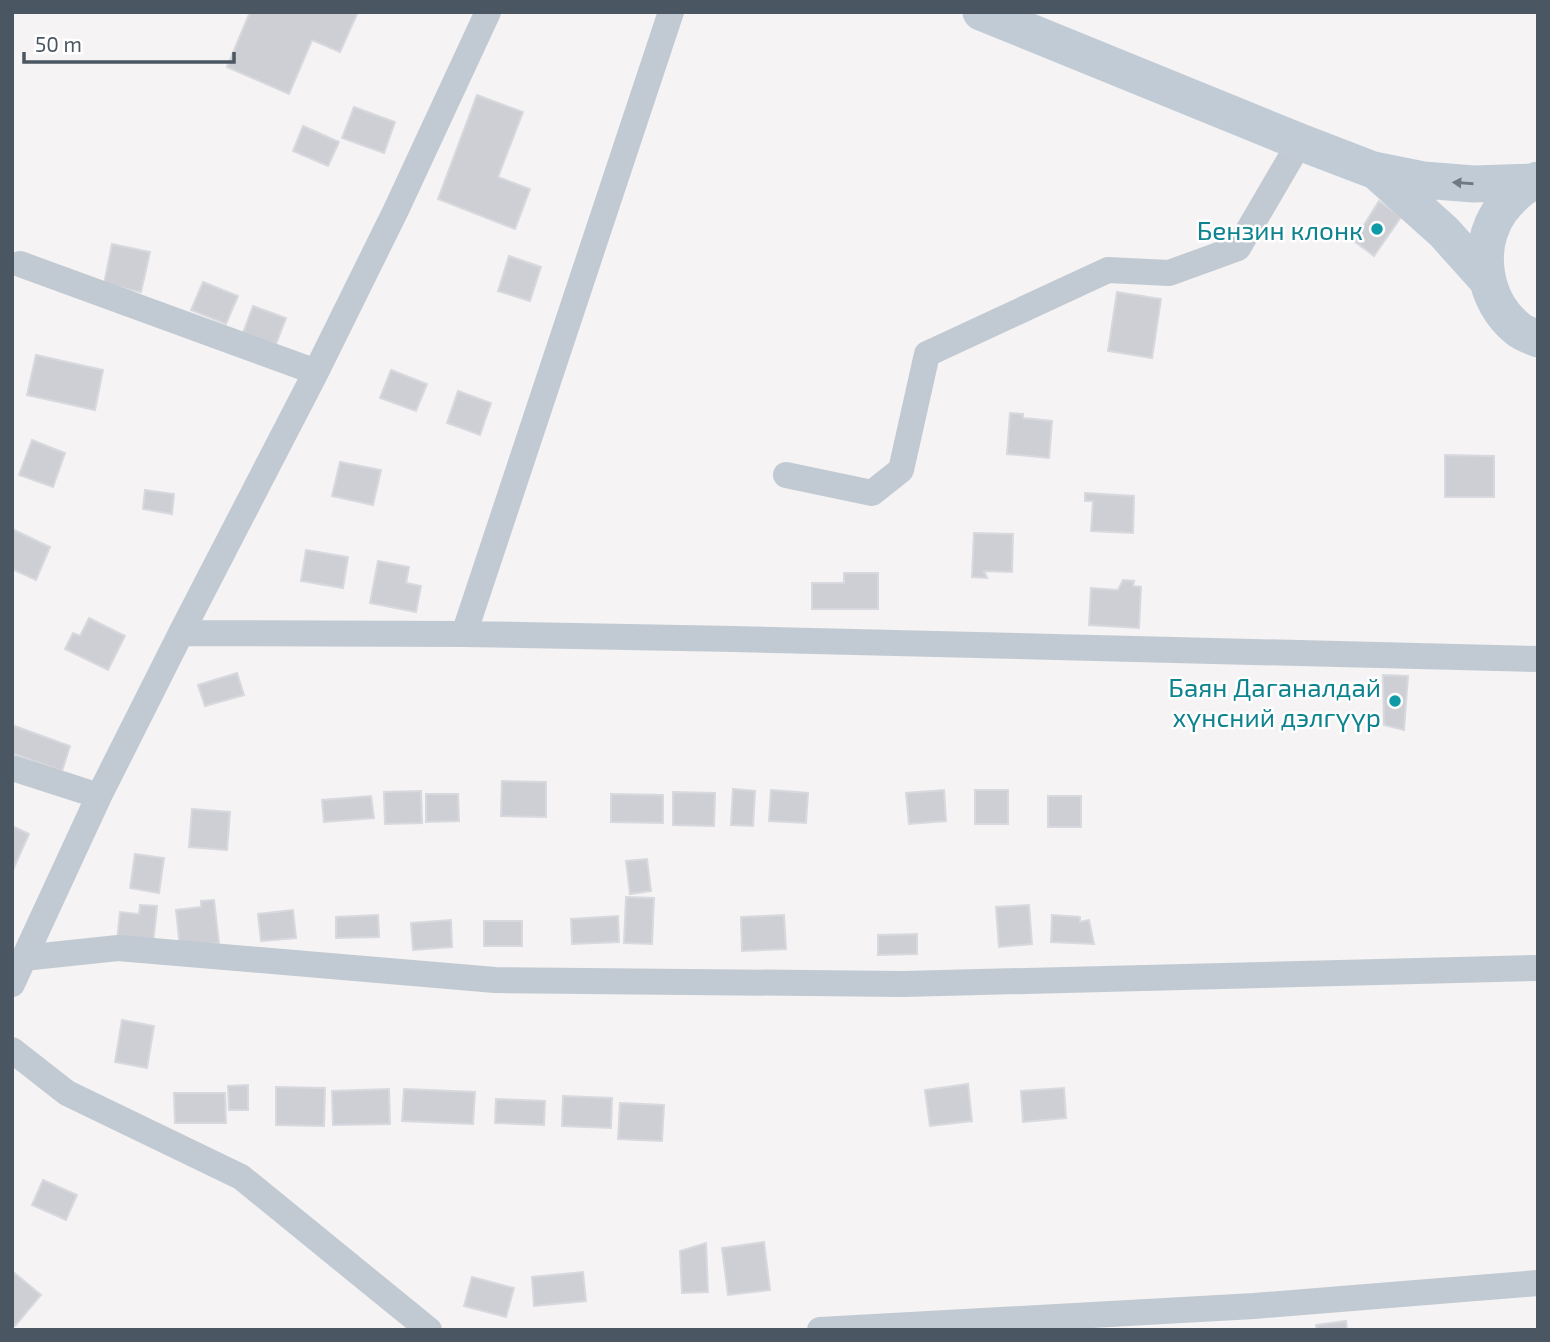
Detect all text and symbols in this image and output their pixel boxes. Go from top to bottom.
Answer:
scale bar [24,21,234,65]
text: 50 m [35,31,82,56]
one-way arrow [1452,177,1474,188]
place label: Бензин клонк [1197,214,1363,245]
marker: Бензин клонк [1369,221,1385,237]
place label: Баян Даганалдай хүнсний дэлгүүр [1168,671,1381,732]
marker: Баян Даганалдай хүнсний дэлгүүр [1387,693,1403,709]

